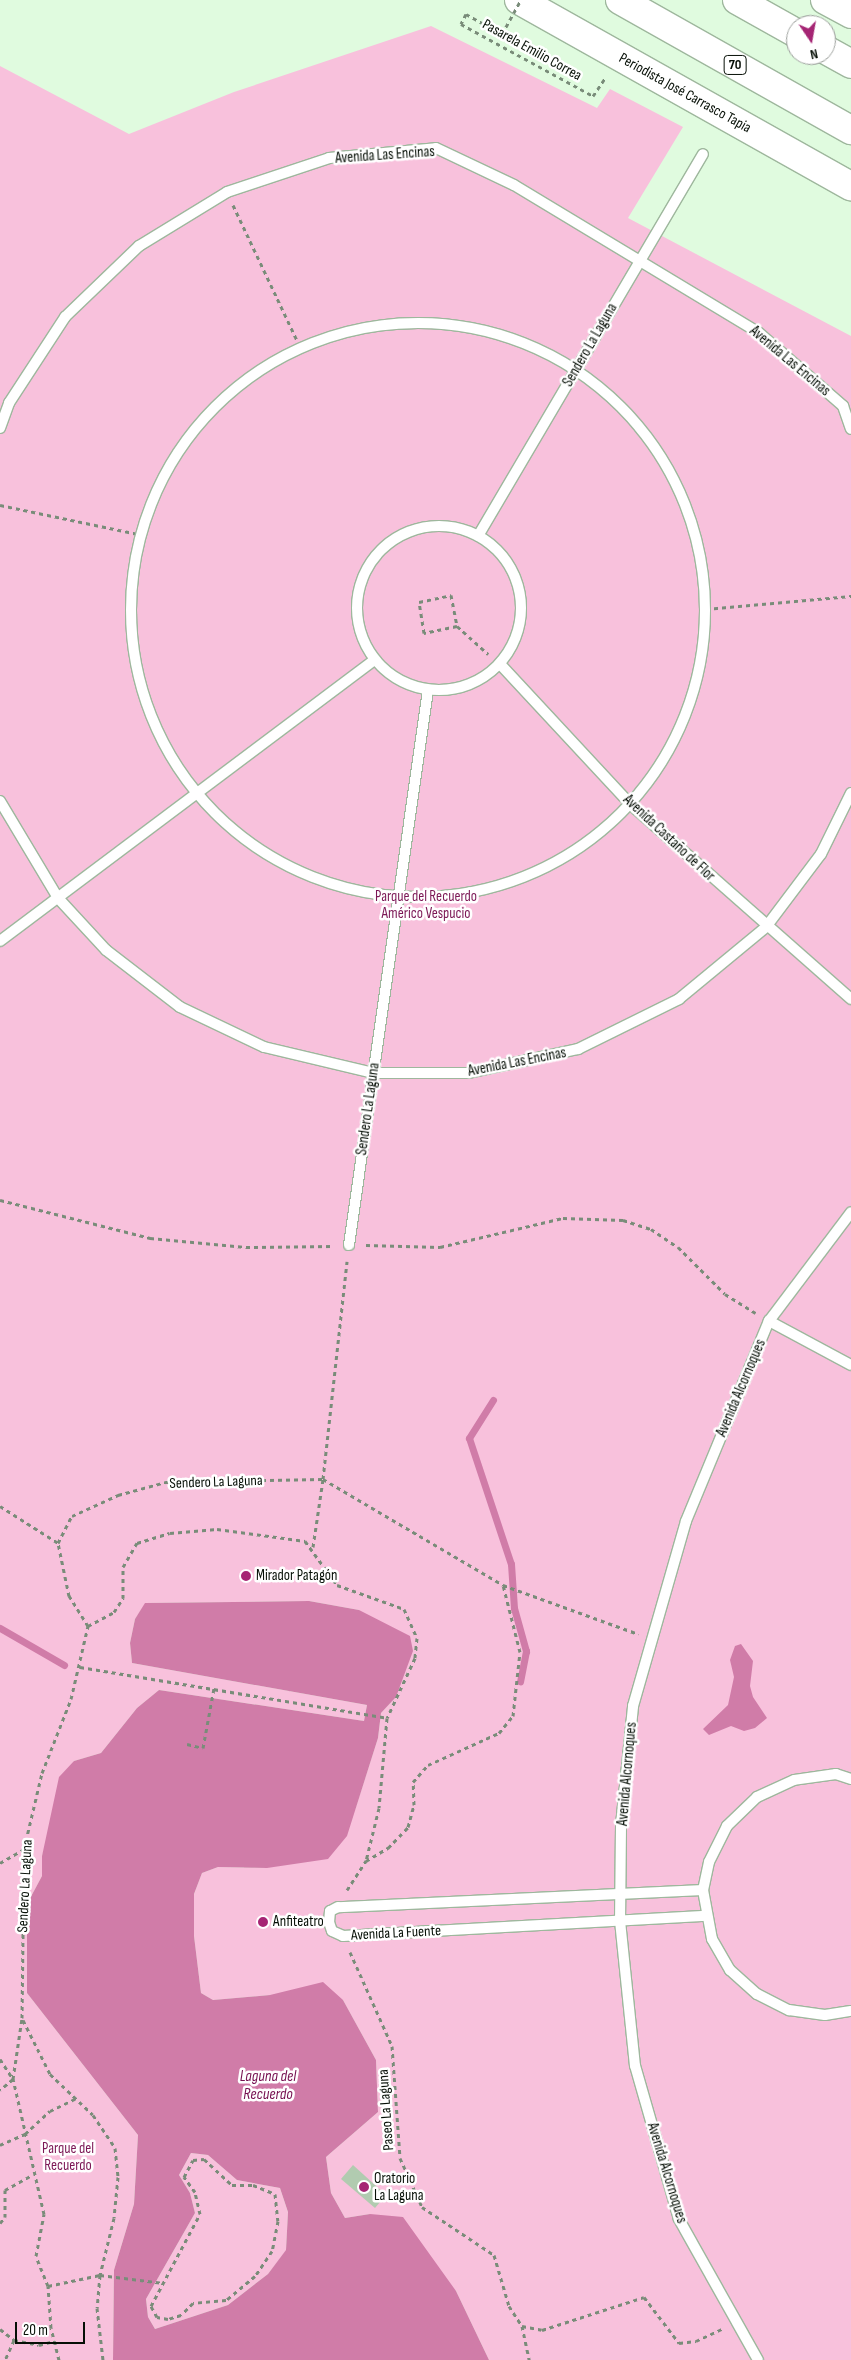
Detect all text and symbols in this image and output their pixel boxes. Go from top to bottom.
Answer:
street label: Pasarela Emilio Correa [479,15,585,85]
north arrow [786,15,836,65]
text: N [809,45,819,63]
street label: Periodista José Carrasco Tapia [616,49,754,137]
road number: 70 [722,54,748,76]
street label: Avenida Las Encinas [335,143,435,167]
street label: Sendero La Laguna [559,300,621,390]
street label: Avenida Las Encinas [746,322,834,400]
street label: Avenida Castaño de Flor [619,791,719,885]
park label: Parque del Recuerdo Américo Vespucio [375,887,477,922]
street label: Avenida Las Encinas [466,1044,568,1080]
street label: Sendero La Laguna [353,1062,383,1156]
street label: Avenida Alcornoques [712,1337,770,1439]
street label: Sendero La Laguna [169,1471,263,1493]
place label: Mirador Patagón [256,1567,337,1585]
marker: Mirador Patagón [240,1570,252,1582]
street label: Avenida Alcornoques [614,1721,640,1827]
street label: Sendero La Laguna [14,1839,36,1933]
place label: Anfiteatro [273,1913,324,1931]
marker: Anfiteatro [257,1916,269,1928]
street label: Avenida La Fuente [350,1922,442,1944]
water label: Laguna del Recuerdo [240,2067,296,2105]
street label: Paseo La Laguna [374,2069,398,2151]
street label: Avenida Alcornoques [643,2121,691,2225]
park label: Parque del Recuerdo [42,2139,94,2174]
place label: Oratorio La Laguna [374,2169,423,2204]
marker: Oratorio La Laguna [358,2181,370,2193]
scale bar [18,2312,88,2344]
text: 20 m [23,2321,48,2340]

